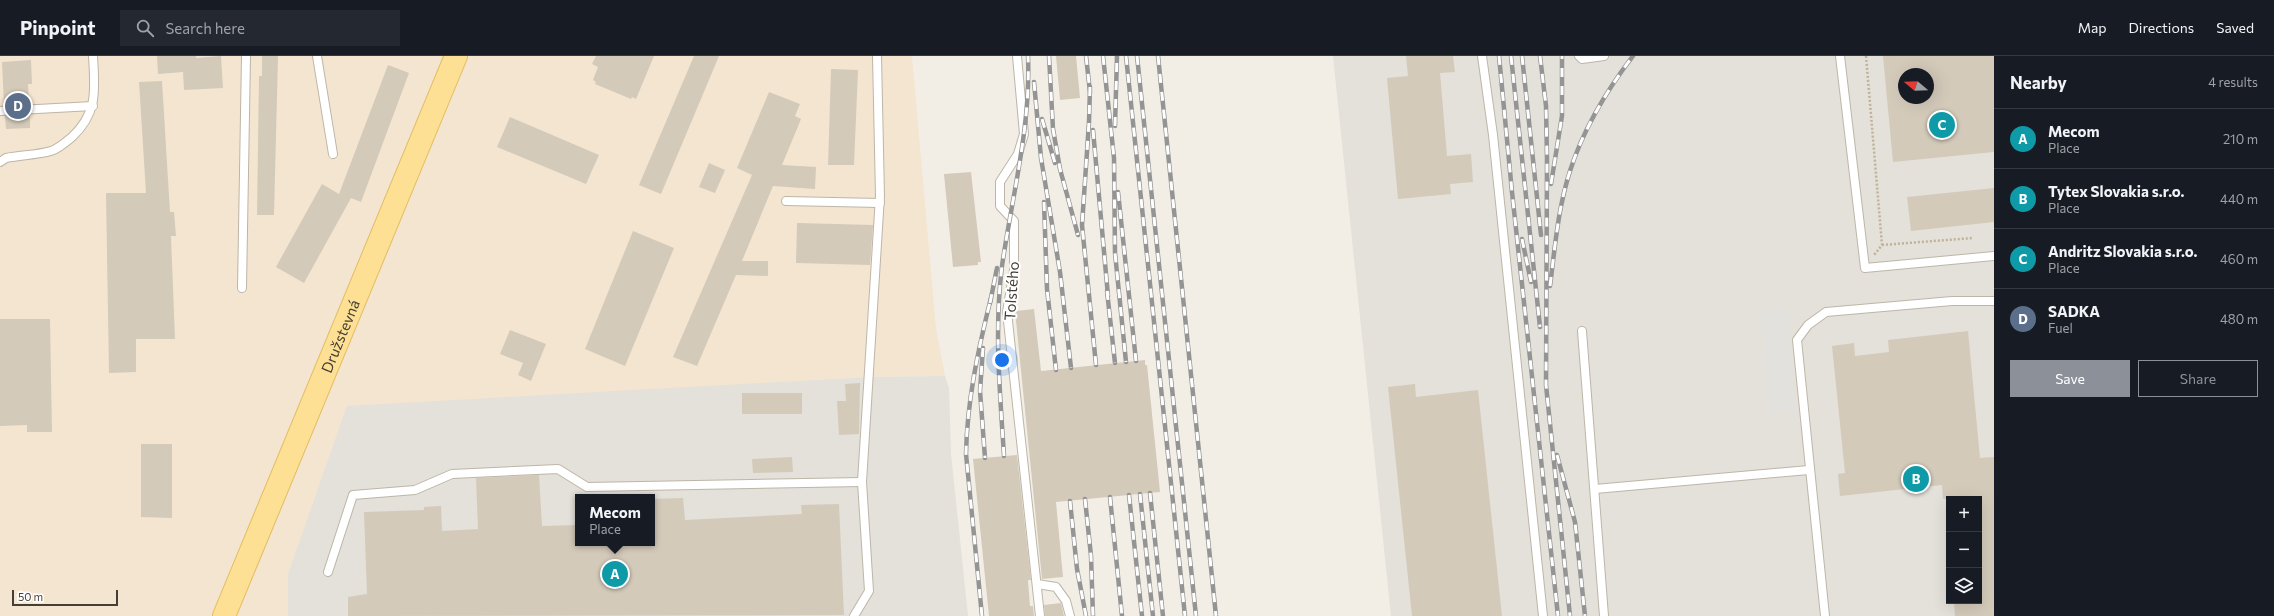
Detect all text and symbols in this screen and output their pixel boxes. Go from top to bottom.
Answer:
search box [120,10,400,46]
text: Pinpoint [20,16,96,39]
icon: search [134,17,156,39]
text: Search here [166,19,245,37]
text: Map [2078,19,2107,36]
text: Directions [2129,19,2194,36]
text: Saved [2216,19,2254,36]
north arrow [1898,68,1934,104]
text: Nearby [2010,72,2067,93]
text: 4 results [2208,74,2258,90]
pin: D [5,91,31,121]
pin: C [1929,110,1955,140]
text: Mecom [2048,122,2100,140]
text: A [2018,131,2028,147]
text: 210 m [2223,131,2258,147]
text: Place [2048,140,2080,156]
text: Tytex Slovakia s.r.o. [2048,182,2185,200]
text: B [2019,191,2027,207]
text: 440 m [2220,191,2258,207]
text: Place [2048,200,2080,216]
text: Andritz Slovakia s.r.o. [2048,242,2197,260]
text: C [2019,251,2027,267]
text: 460 m [2220,251,2258,267]
text: Place [2048,260,2080,276]
street label: Tolstého [1000,261,1022,321]
street label: Družstevná [317,297,363,375]
text: SADKA [2048,302,2100,320]
text: D [2018,311,2028,327]
text: 480 m [2220,311,2258,327]
text: Fuel [2048,320,2073,336]
your location [992,350,1012,370]
button: Save [2010,360,2130,397]
button: Share [2138,360,2258,397]
pin: B [1903,464,1929,494]
popup [575,494,655,546]
map controls [1946,496,1982,604]
button: + [1946,496,1982,532]
text: Mecom [589,503,641,521]
text: Place [589,521,621,537]
button: − [1946,532,1982,568]
pin: A [602,559,628,589]
button: layers [1946,568,1982,604]
scale bar [12,588,118,607]
text: 50 m [18,590,43,603]

